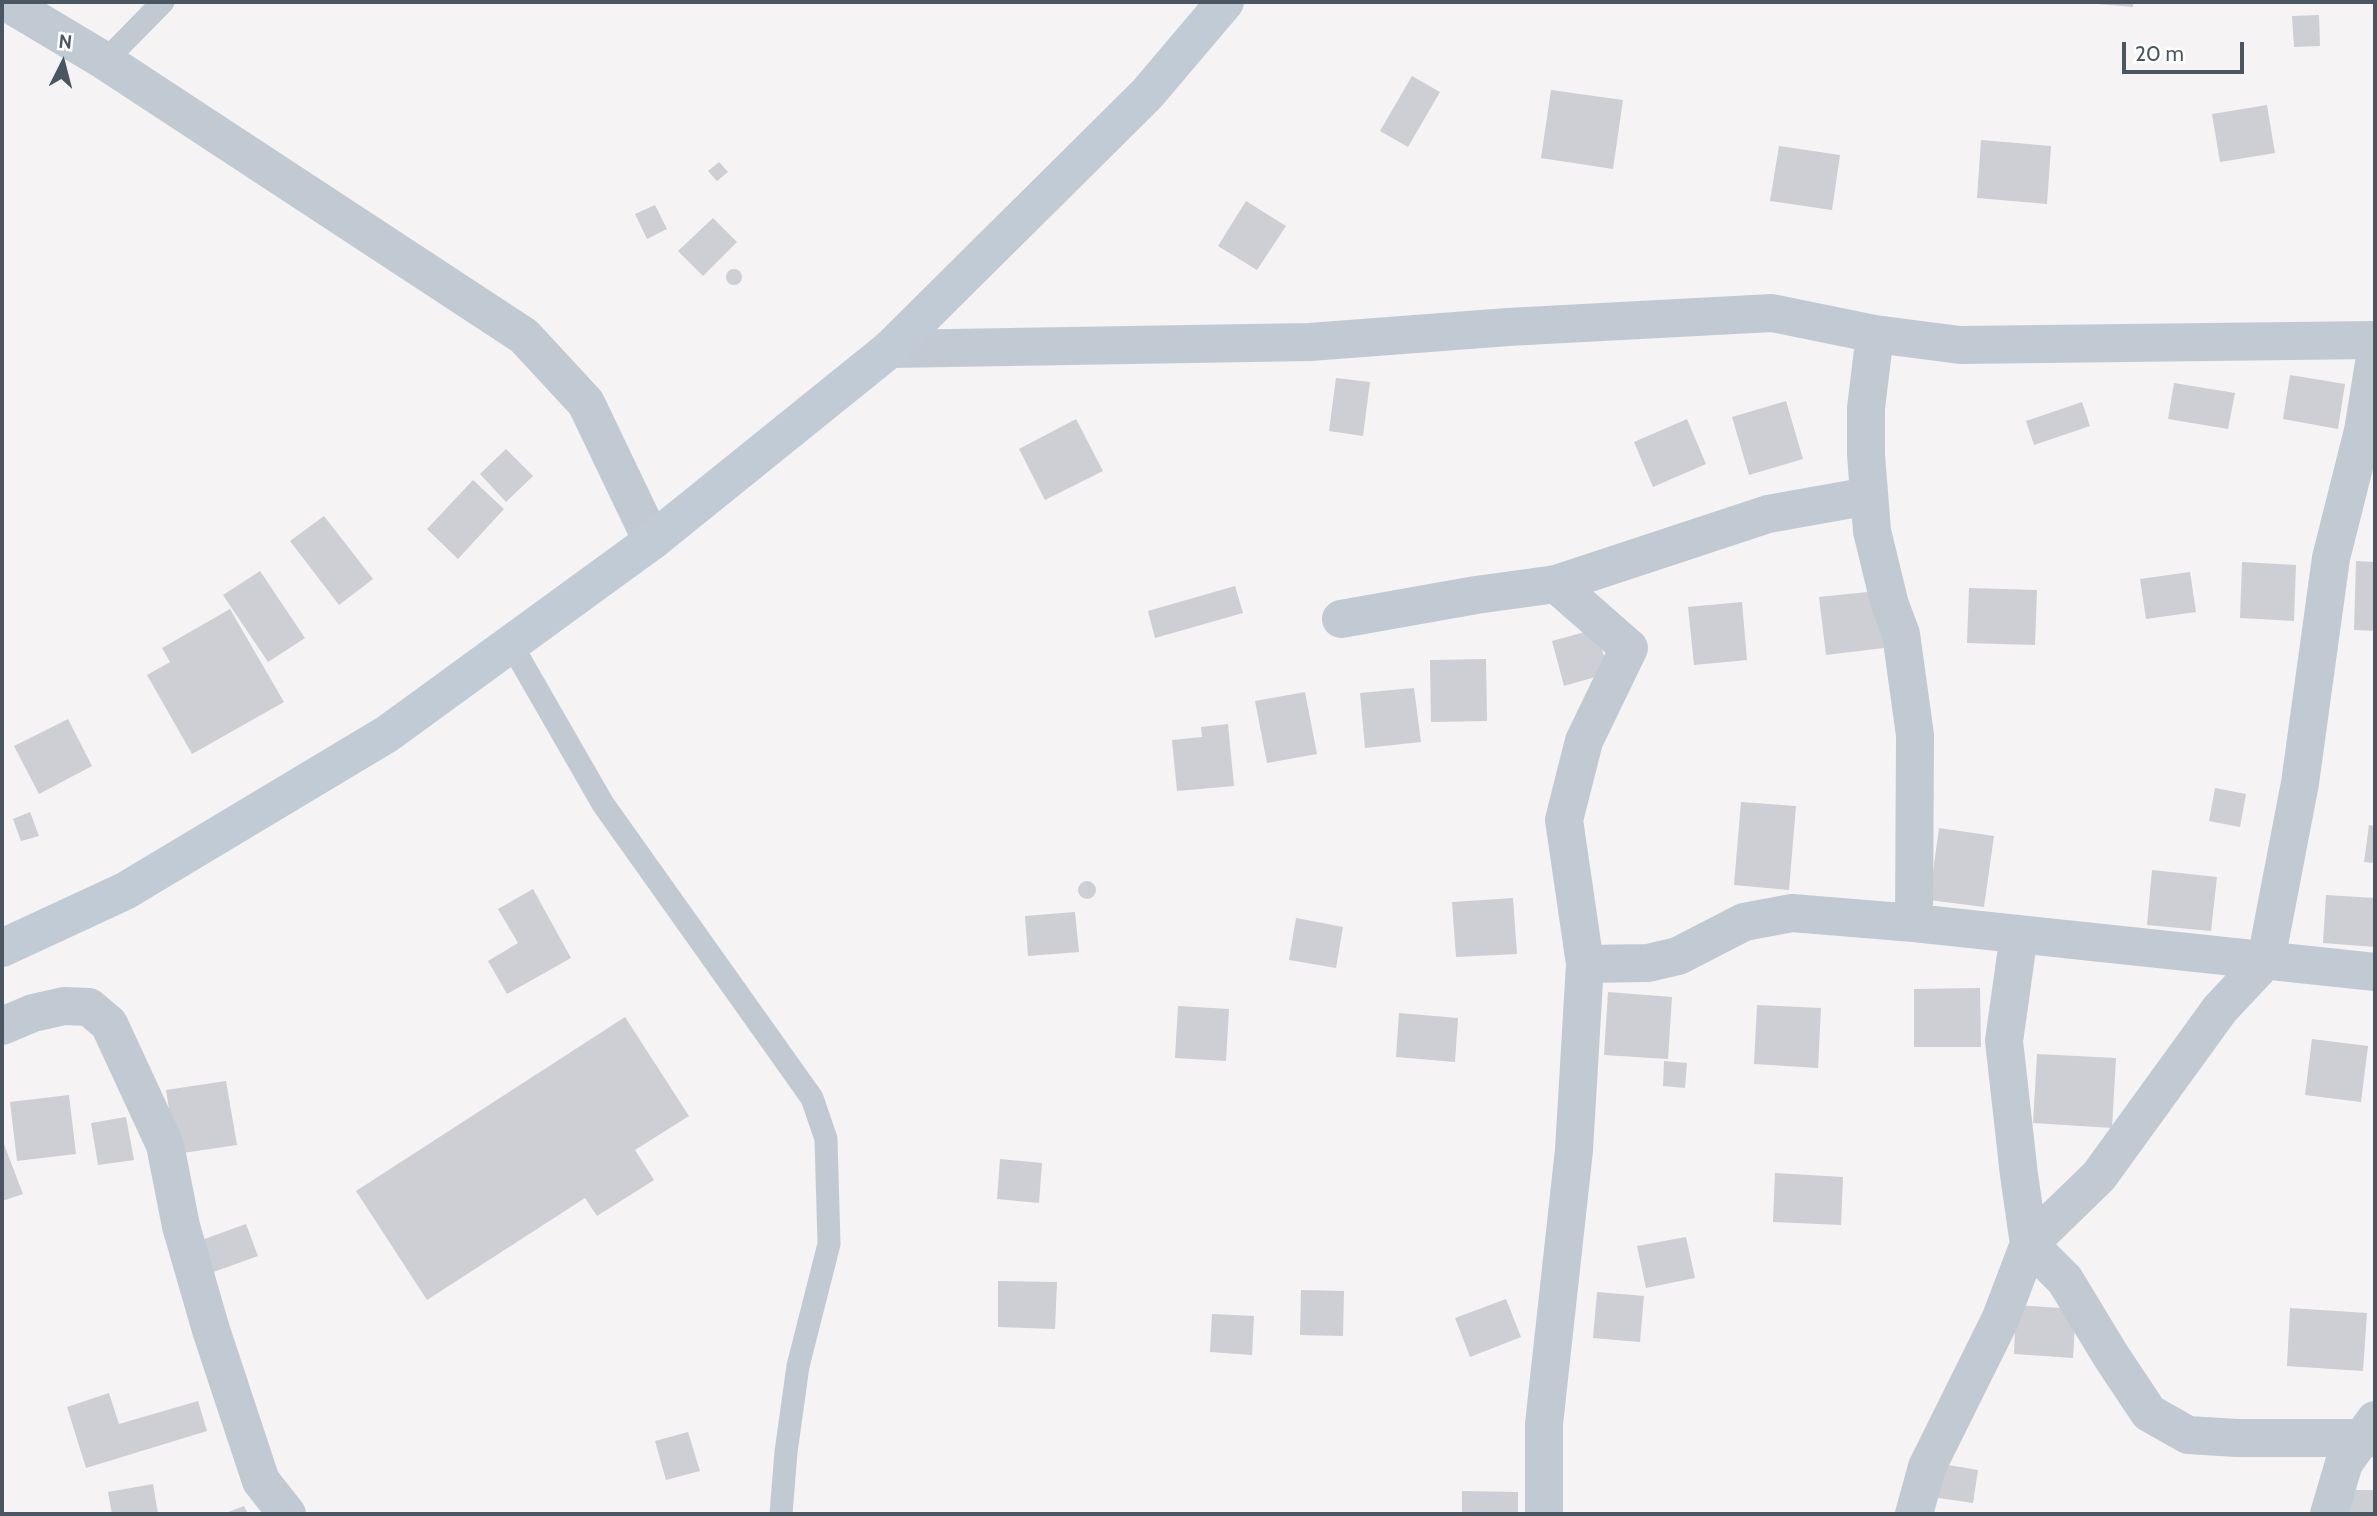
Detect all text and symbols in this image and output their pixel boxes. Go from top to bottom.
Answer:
north arrow [28,28,98,98]
scale bar [2125,28,2248,72]
text: N [57,29,73,54]
text: 20 m [2135,41,2184,66]

